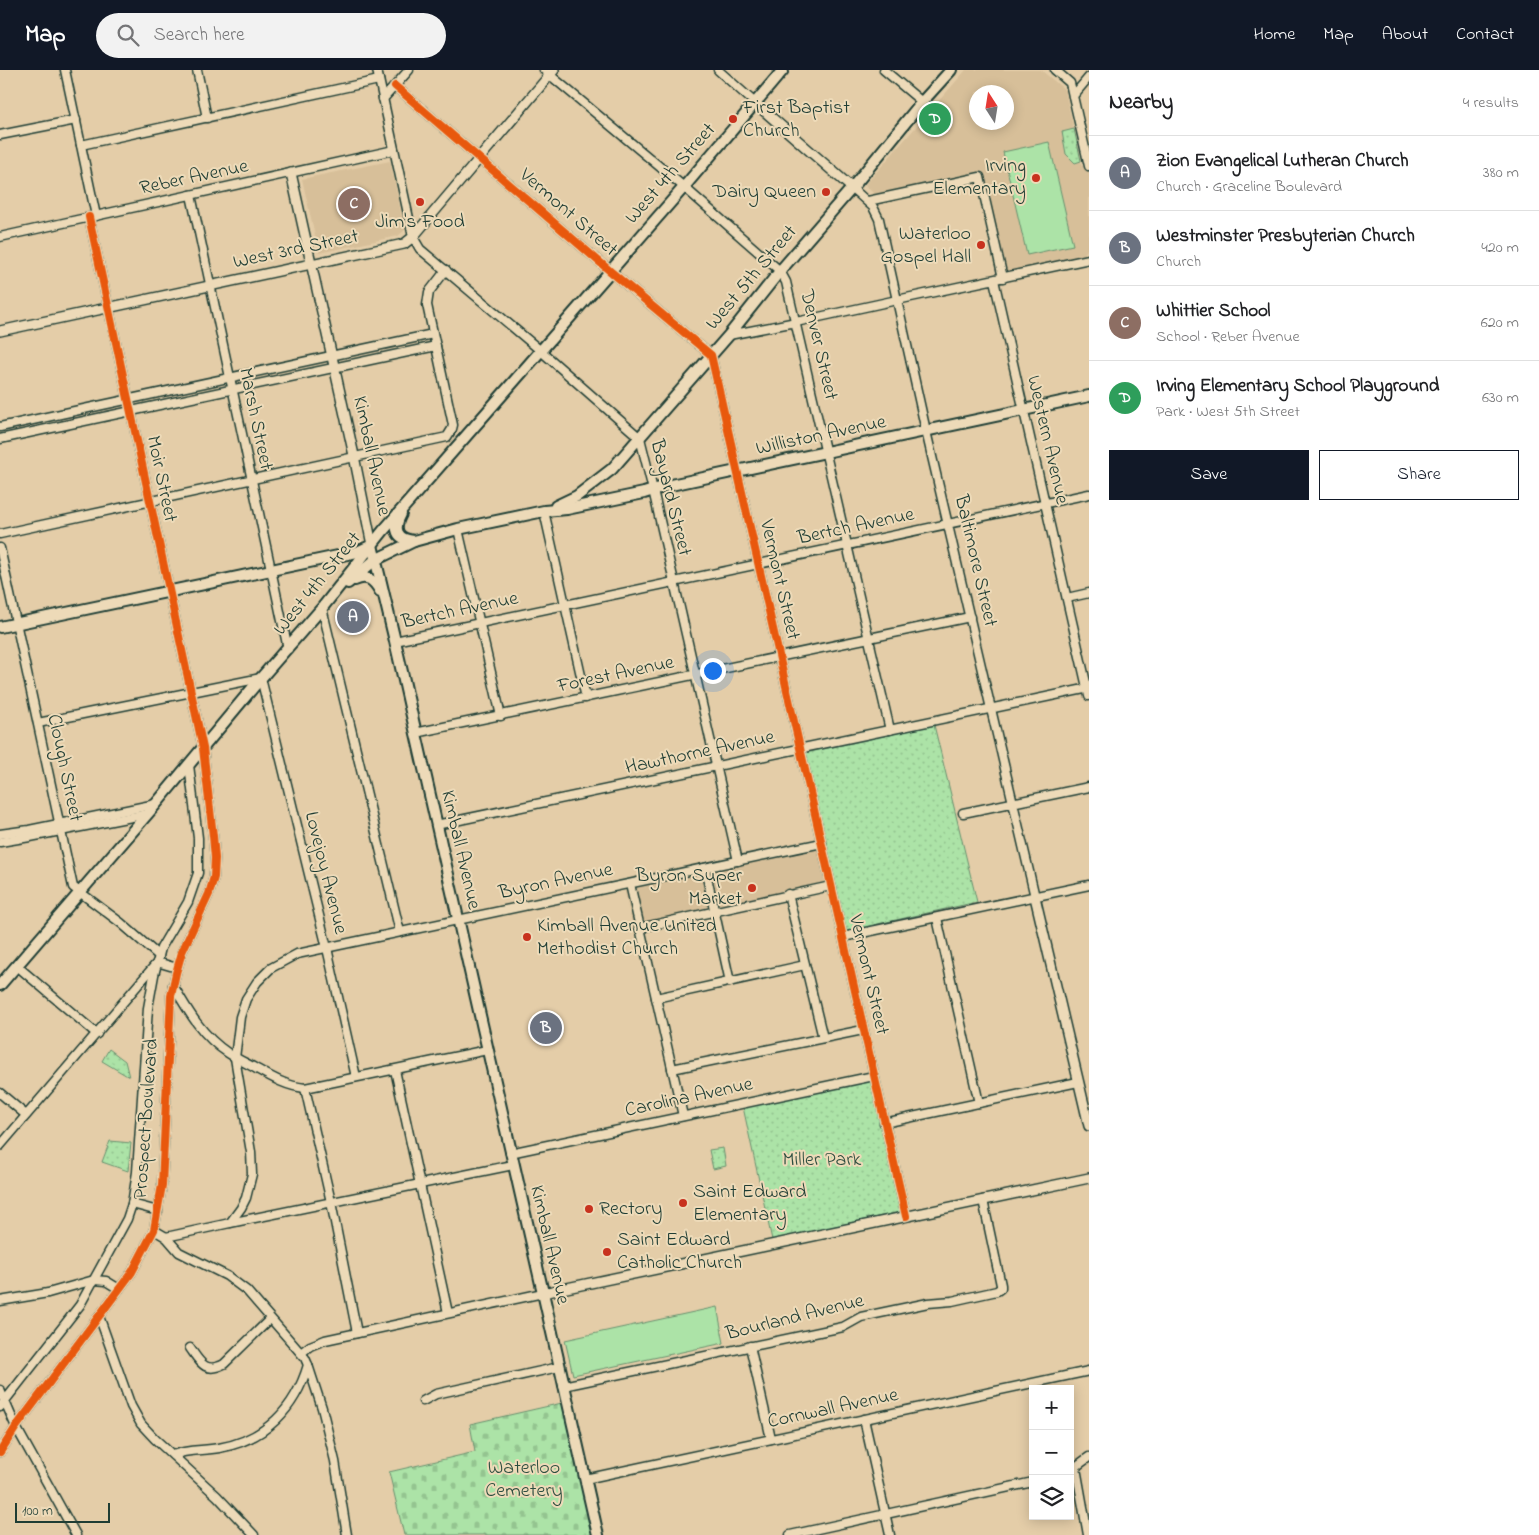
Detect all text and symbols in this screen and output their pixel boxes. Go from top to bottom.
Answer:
search box [96,13,446,58]
text: Map [25,18,66,53]
icon: search [114,21,142,49]
text: Search here [154,22,245,49]
text: Home [1254,22,1295,48]
text: Map [1323,22,1354,48]
text: About [1382,22,1428,48]
text: Contact [1456,22,1514,48]
north arrow [969,85,1014,130]
text: Nearby [1109,88,1173,118]
text: 4 results [1463,91,1519,115]
place label: First Baptist Church [742,94,850,146]
pin: D [919,100,951,138]
marker: First Baptist Church [727,113,739,125]
street label: West 4th Street [619,117,724,231]
text: Zion Evangelical Lutheran Church [1156,148,1409,175]
street label: Reber Avenue [137,152,251,204]
place label: Irving Elementary [932,152,1026,204]
street label: Vermont Street [512,161,624,264]
text: A [1120,161,1130,185]
text: 380 m [1483,161,1519,185]
marker: Irving Elementary [1030,172,1042,184]
text: Church · Graceline Boulevard [1156,175,1342,199]
place label: Dairy Queen [712,178,816,207]
pin: C [338,185,370,223]
marker: Dairy Queen [820,186,832,198]
marker: Jim's Food [414,196,426,208]
place label: Jim's Food [375,208,465,237]
street label: West 5th Street [699,219,805,337]
place label: Waterloo Gospel Hall [881,220,971,272]
street label: West 3rd Street [231,223,362,277]
text: Westminster Presbyterian Church [1156,223,1415,250]
text: B [1120,236,1130,260]
text: 420 m [1481,236,1519,260]
marker: Waterloo Gospel Hall [975,239,987,251]
text: Church [1156,250,1201,274]
street label: Denver Street [791,286,845,403]
text: Whittier School [1156,298,1271,325]
text: C [1121,311,1129,335]
text: 620 m [1481,311,1519,335]
text: School · Reber Avenue [1156,325,1300,349]
street label: Marsh Street [230,365,280,473]
street label: Western Avenue [1018,373,1076,507]
text: Irving Elementary School Playground [1156,373,1439,400]
text: D [1119,386,1131,410]
text: 630 m [1482,386,1519,410]
street label: Kimball Avenue [344,393,398,519]
text: Park · West 5th Street [1156,400,1300,424]
street label: Williston Avenue [753,408,889,464]
street label: Moir Street [138,433,184,525]
street label: Bayard Street [641,436,699,560]
button: Save [1109,450,1309,500]
button: Share [1319,450,1519,500]
street label: Baltimore Street [946,491,1004,630]
street label: Bertch Avenue [794,500,917,554]
street label: Vermont Street [751,516,807,643]
street label: West 4th Street [267,526,369,642]
street label: Bertch Avenue [398,584,521,638]
pin: A [337,598,369,636]
street label: Forest Avenue [554,648,677,702]
your location [700,658,726,684]
street label: Clough Street [37,712,90,825]
street label: Hawthorne Avenue [623,723,777,783]
street label: Kimball Avenue [432,787,488,913]
street label: Lovejoy Avenue [296,809,354,937]
street label: Byron Avenue [495,856,616,908]
place label: Byron Super Market [635,862,743,914]
marker: Byron Super Market [746,882,758,894]
street label: Vermont Street [840,911,896,1038]
place label: Kimball Avenue United Methodist Church [537,912,717,964]
marker: Kimball Avenue United Methodist Church [521,931,533,943]
pin: B [530,1009,562,1047]
street label: Prospect Boulevard [127,1038,167,1200]
street label: Carolina Avenue [622,1070,756,1126]
park label: Miller Park [783,1146,862,1175]
place label: Saint Edward Elementary [693,1178,807,1230]
street label: Kimball Avenue [521,1182,577,1308]
place label: Rectory [599,1195,662,1224]
marker: Saint Edward Elementary [677,1197,689,1209]
marker: Rectory [583,1203,595,1215]
place label: Saint Edward Catholic Church [617,1226,742,1278]
marker: Saint Edward Catholic Church [601,1246,613,1258]
street label: Bourland Avenue [722,1287,867,1349]
street label: Cornwall Avenue [765,1381,901,1437]
map controls [1029,1385,1074,1520]
button: + [1029,1385,1074,1430]
button: − [1029,1430,1074,1475]
park label: Waterloo Cemetery [485,1454,563,1506]
button: layers [1029,1475,1074,1520]
scale bar [15,1500,110,1523]
text: 100 m [22,1501,53,1522]

